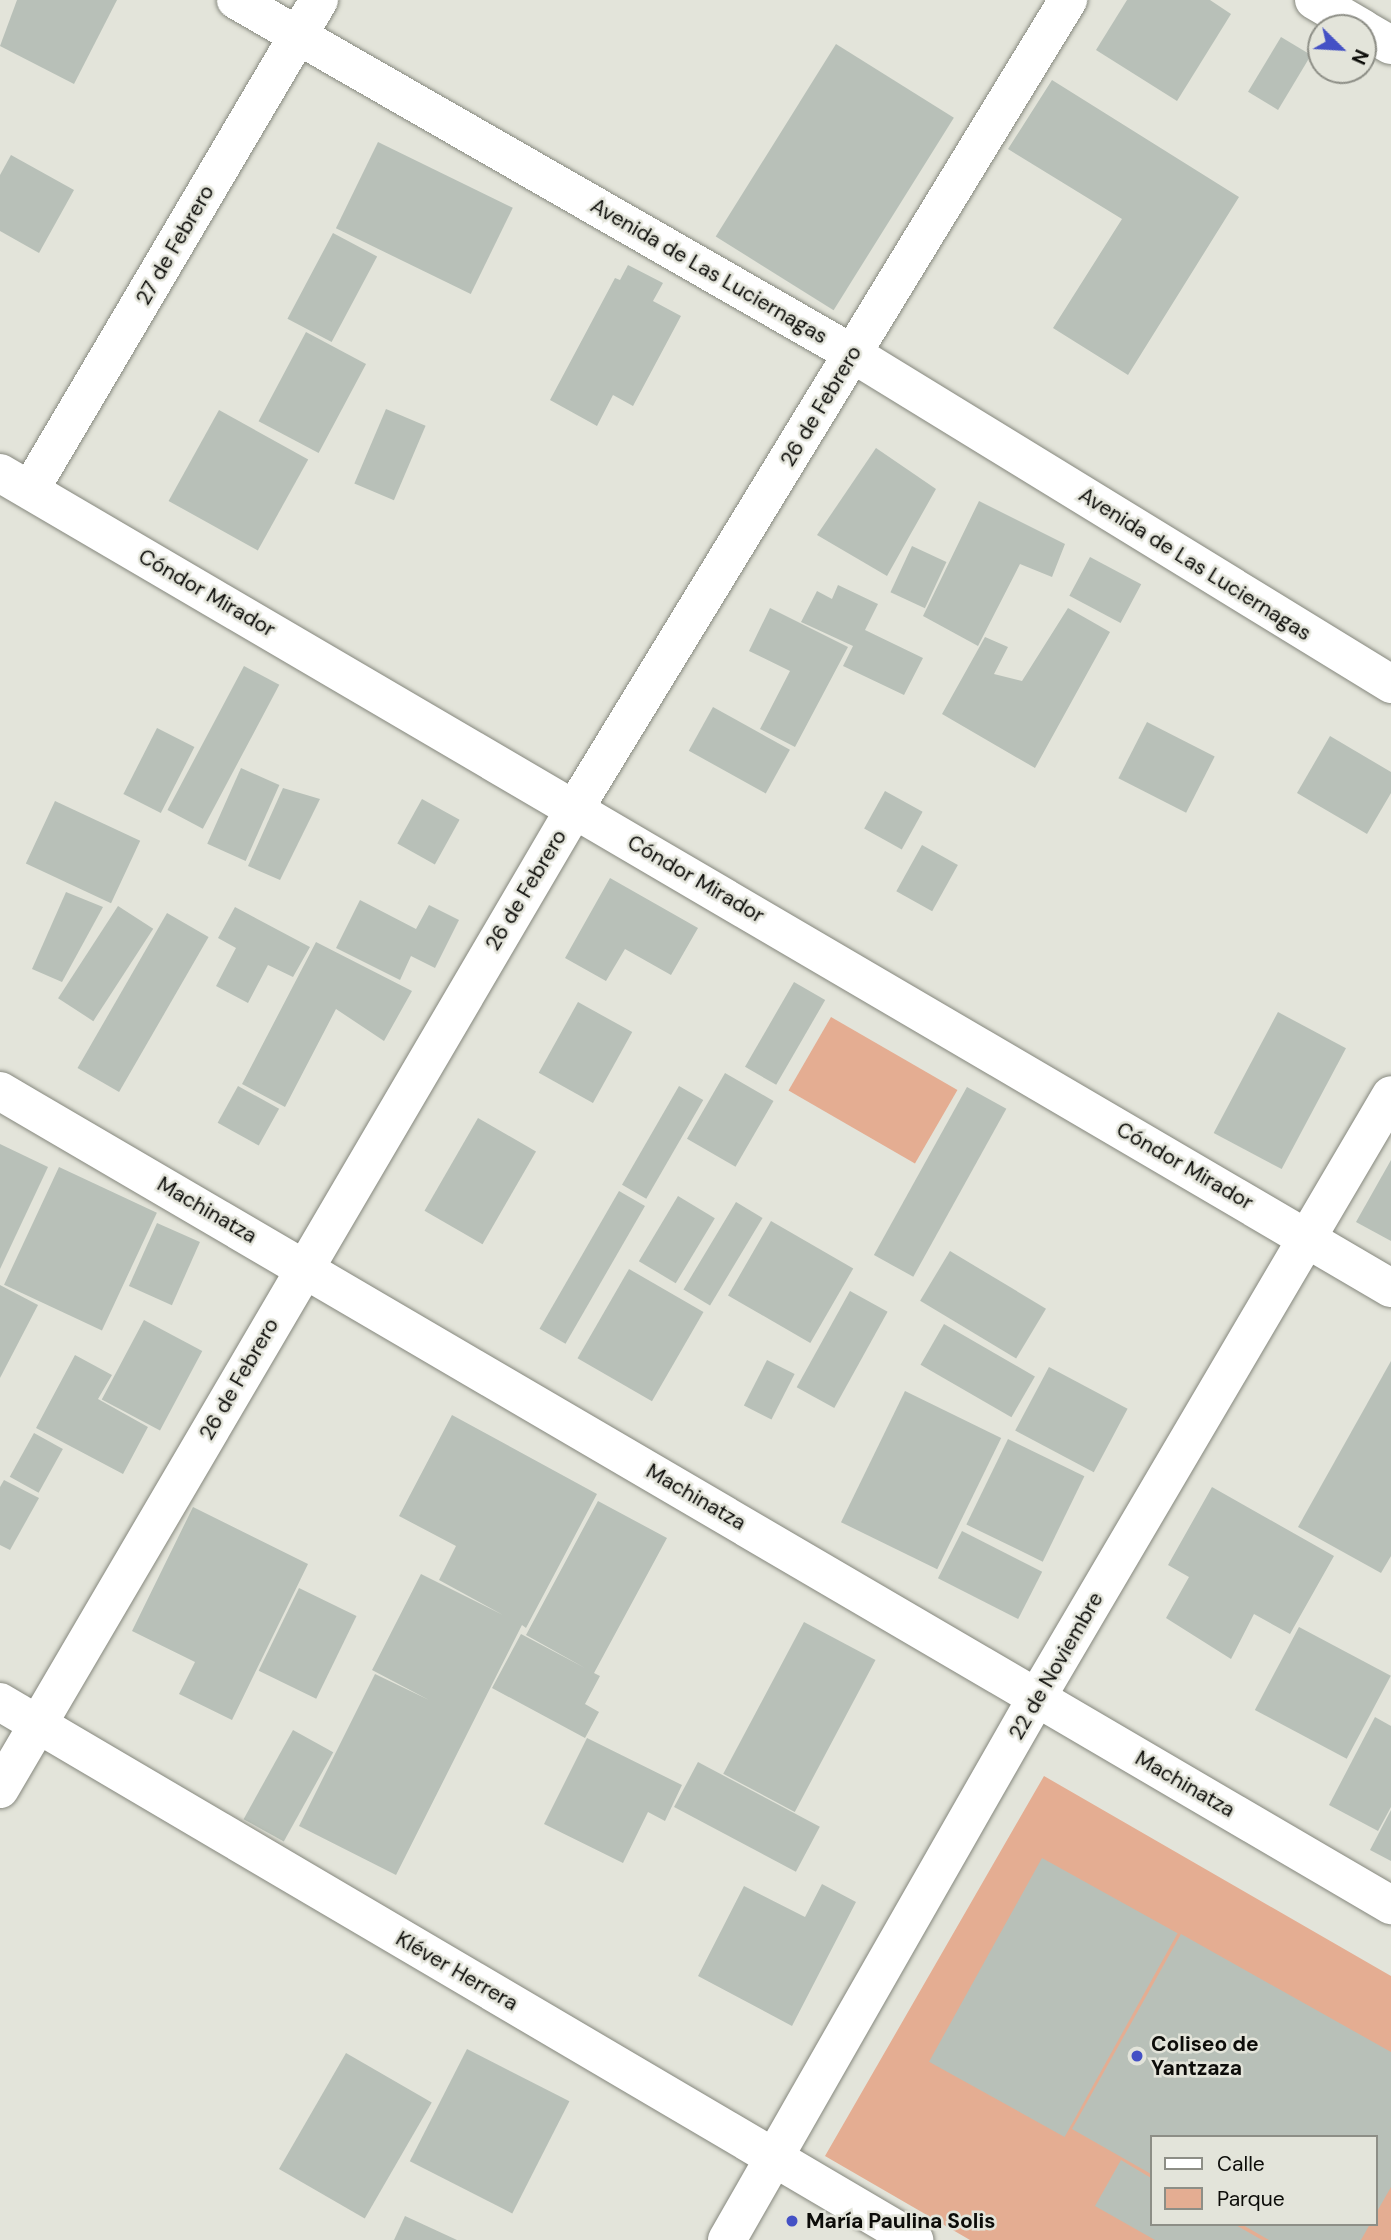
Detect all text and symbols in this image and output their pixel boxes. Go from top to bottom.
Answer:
north arrow [1307,14,1377,84]
text: N [1346,46,1374,68]
street label: 27 de Febrero [131,181,219,309]
street label: Avenida de Las Luciernagas [586,193,832,349]
street label: 26 de Febrero [775,341,867,471]
street label: Avenida de Las Luciernagas [1074,482,1316,646]
street label: Cóndor Mirador [134,544,280,642]
street label: 26 de Febrero [480,825,572,955]
street label: Cóndor Mirador [623,830,769,928]
street label: Cóndor Mirador [1112,1117,1258,1215]
street label: Machinatza [153,1171,261,1249]
street label: 26 de Febrero [194,1314,284,1444]
street label: Machinatza [642,1458,750,1536]
street label: 22 de Noviembre [1004,1588,1108,1744]
street label: Machinatza [1131,1745,1239,1823]
street label: Kléver Herrera [391,1926,523,2016]
place label: Coliseo de Yantzaza [1151,2031,1259,2081]
marker: Coliseo de Yantzaza [1129,2048,1145,2064]
legend [1150,2135,1377,2226]
text: Calle [1217,2150,1265,2178]
text: Parque [1217,2185,1285,2213]
place label: María Paulina Solis [806,2208,995,2234]
marker: María Paulina Solis [784,2213,800,2229]

